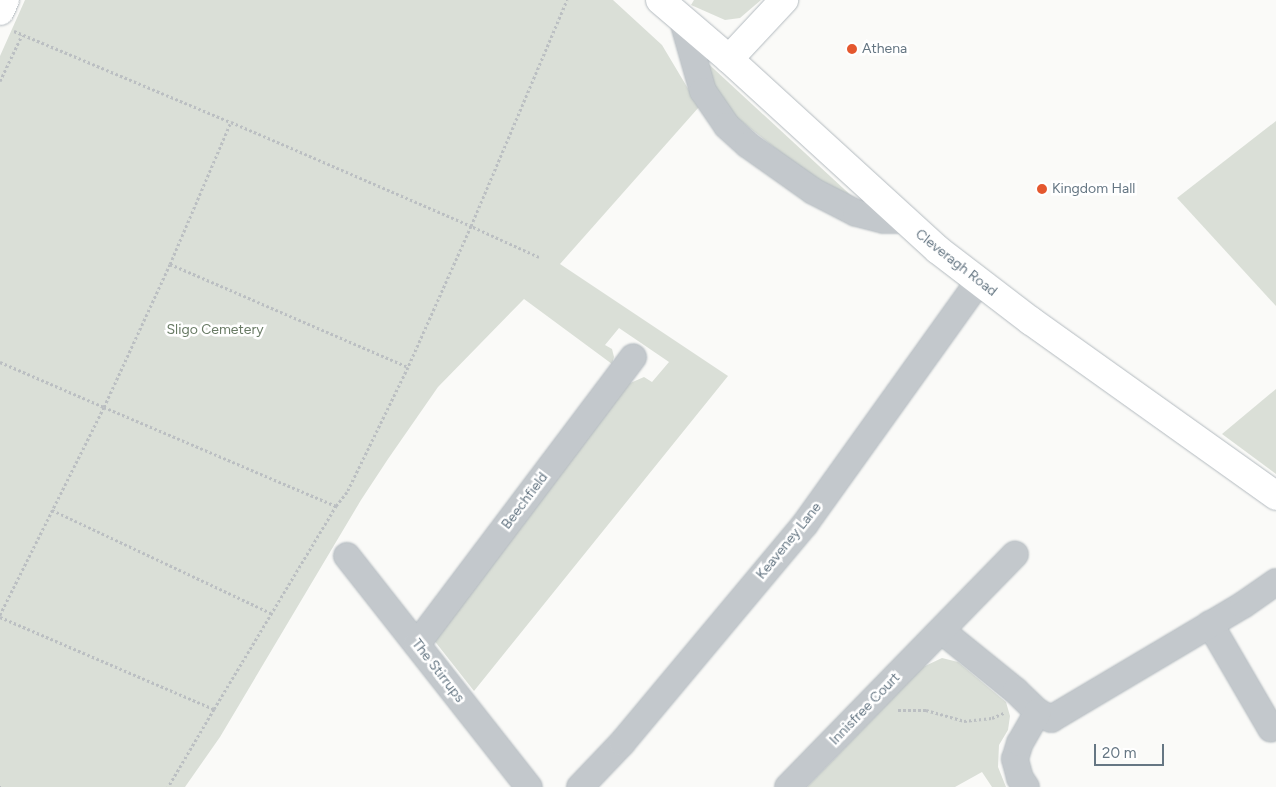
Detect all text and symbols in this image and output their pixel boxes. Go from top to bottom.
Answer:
place label: Athena [862,41,907,57]
marker: Athena [846,43,858,55]
place label: Kingdom Hall [1052,181,1135,197]
marker: Kingdom Hall [1036,183,1048,195]
street label: Cleveragh Road [912,226,1000,300]
park label: Sligo Cemetery [166,322,264,338]
street label: Beechfield [498,469,552,533]
street label: Keaveney Lane [753,499,825,583]
street label: The Stirrups [408,636,468,706]
street label: Innisfree Court [826,669,904,749]
scale bar [1096,734,1166,766]
text: 20 m [1102,744,1136,762]

